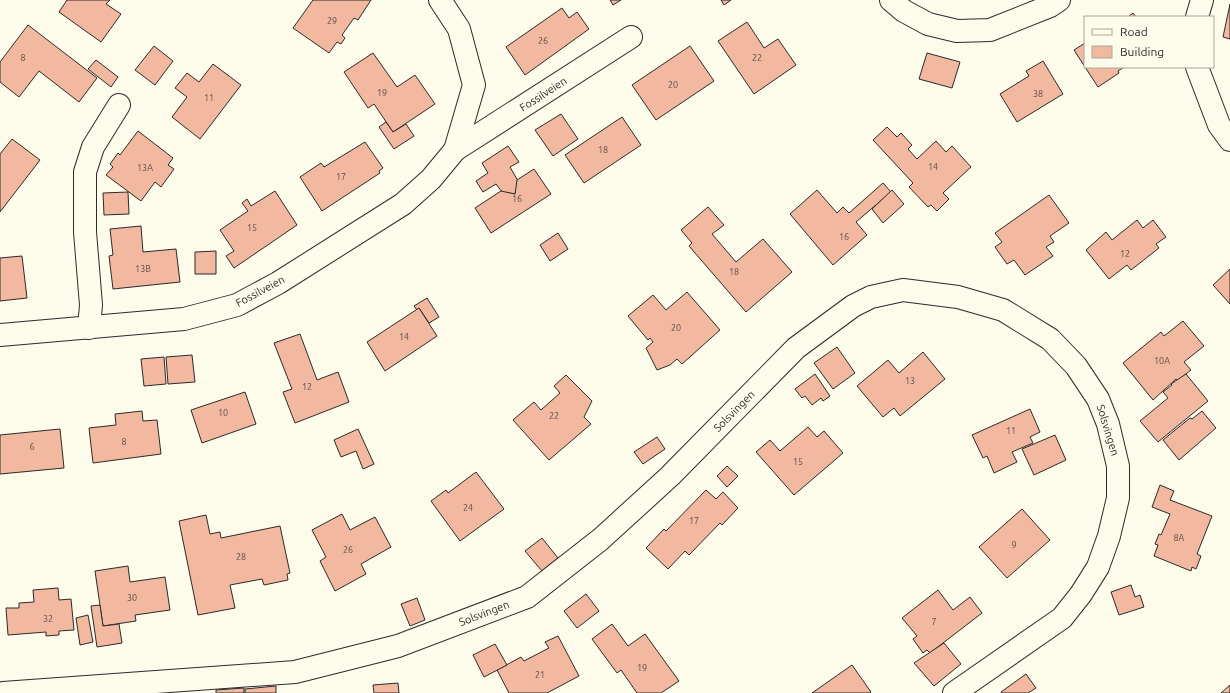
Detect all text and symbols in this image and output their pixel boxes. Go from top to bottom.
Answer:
house number: 29 [327,16,337,26]
legend [1084,16,1214,68]
text: Road [1120,25,1148,38]
house number: 26 [538,36,548,46]
text: Building [1120,45,1164,58]
house number: 8 [20,53,26,63]
house number: 22 [752,53,762,63]
street label: Fossilveien [517,74,569,114]
house number: 20 [668,80,678,90]
house number: 19 [377,88,387,98]
house number: 38 [1033,89,1043,99]
house number: 11 [204,93,214,103]
house number: 18 [598,145,608,155]
house number: 14 [928,162,938,172]
house number: 13A [137,163,153,173]
house number: 17 [336,172,346,182]
house number: 16 [512,194,522,204]
house number: 15 [247,223,257,233]
house number: 16 [839,232,849,242]
house number: 12 [1120,249,1130,259]
house number: 13B [135,264,151,274]
house number: 18 [729,267,739,277]
street label: Fossilveien [233,273,287,309]
house number: 20 [671,323,681,333]
house number: 14 [399,332,409,342]
house number: 10A [1154,356,1170,366]
house number: 13 [905,376,915,386]
house number: 12 [302,382,312,392]
street label: Solsvingen [711,388,757,434]
street label: Solsvingen [1095,403,1121,457]
house number: 10 [218,408,228,418]
house number: 22 [549,411,559,421]
house number: 11 [1006,426,1016,436]
house number: 8 [121,437,127,447]
house number: 6 [29,442,35,452]
house number: 15 [793,457,803,467]
house number: 24 [463,503,473,513]
house number: 17 [689,516,699,526]
house number: 8A [1174,533,1185,543]
house number: 9 [1011,540,1017,550]
house number: 26 [343,545,353,555]
house number: 28 [236,552,246,562]
house number: 30 [127,593,137,603]
street label: Solsvingen [457,598,511,628]
house number: 32 [43,614,53,624]
house number: 7 [931,617,937,627]
house number: 19 [637,663,647,673]
house number: 21 [535,670,545,680]

